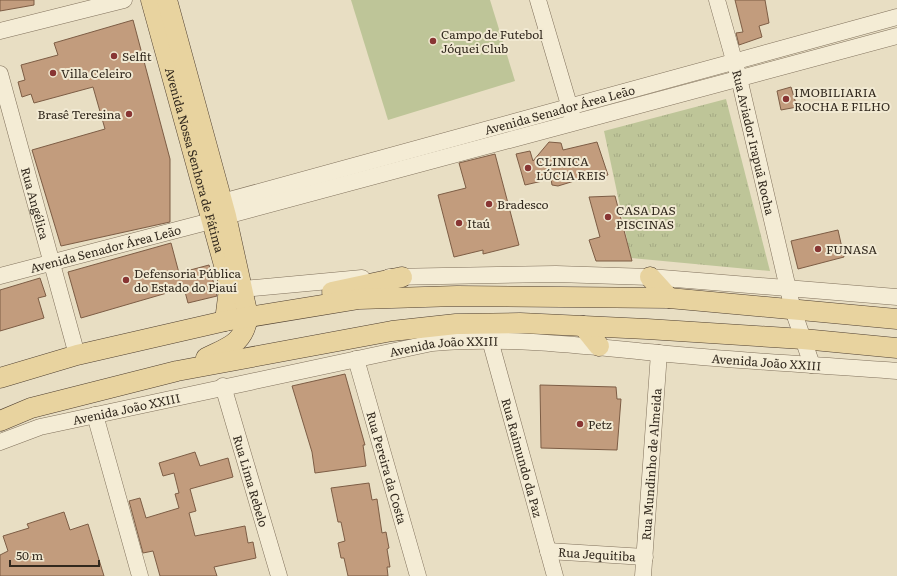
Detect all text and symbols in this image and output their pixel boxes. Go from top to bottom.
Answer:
place label: Campo de Futebol Jóquei Club [441,25,543,57]
marker: Campo de Futebol Jóquei Club [428,36,438,46]
place label: Selfit [122,47,152,65]
marker: Selfit [109,51,119,61]
place label: Villa Celeiro [61,64,132,82]
street label: Avenida Nossa Senhora de Fátima [161,65,229,255]
street label: Rua Aviador Irapuã Rocha [728,67,780,217]
marker: Villa Celeiro [48,68,58,78]
street label: Avenida Senador Área Leão [482,80,637,139]
place label: IMOBILIARIA ROCHA E FILHO [794,83,890,115]
marker: IMOBILIARIA ROCHA E FILHO [781,94,791,104]
place label: Brasê Teresina [37,105,122,123]
marker: Brasê Teresina [124,109,134,119]
place label: CLINICA LÚCIA REIS [536,152,606,184]
marker: CLINICA LÚCIA REIS [523,163,533,173]
street label: Rua Angélica [17,165,54,242]
place label: Bradesco [497,195,549,213]
marker: Bradesco [484,199,494,209]
place label: CASA DAS PISCINAS [616,201,676,233]
marker: CASA DAS PISCINAS [603,212,613,222]
place label: Itaú [467,214,491,232]
marker: Itaú [454,218,464,228]
street label: Avenida Senador Área Leão [28,220,183,277]
place label: FUNASA [826,240,877,258]
marker: FUNASA [813,244,823,254]
place label: Defensoria Pública do Estado do Piauí [134,264,241,296]
marker: Defensoria Pública do Estado do Piauí [121,275,131,285]
street label: Avenida João XXIII [388,332,498,361]
street label: Avenida João XXIII [711,349,822,375]
street label: Rua Mundinho de Almeida [637,387,665,541]
street label: Avenida João XXIII [71,388,182,429]
street label: Rua Raimundo da Paz [497,396,547,519]
street label: Rua Pereira da Costa [362,409,412,527]
place label: Petz [588,415,612,433]
marker: Petz [575,419,585,429]
street label: Rua Lima Rebelo [229,433,273,529]
scale bar [10,542,99,568]
street label: Rua Jequitiba [557,543,637,565]
text: 50 m [16,546,43,564]

